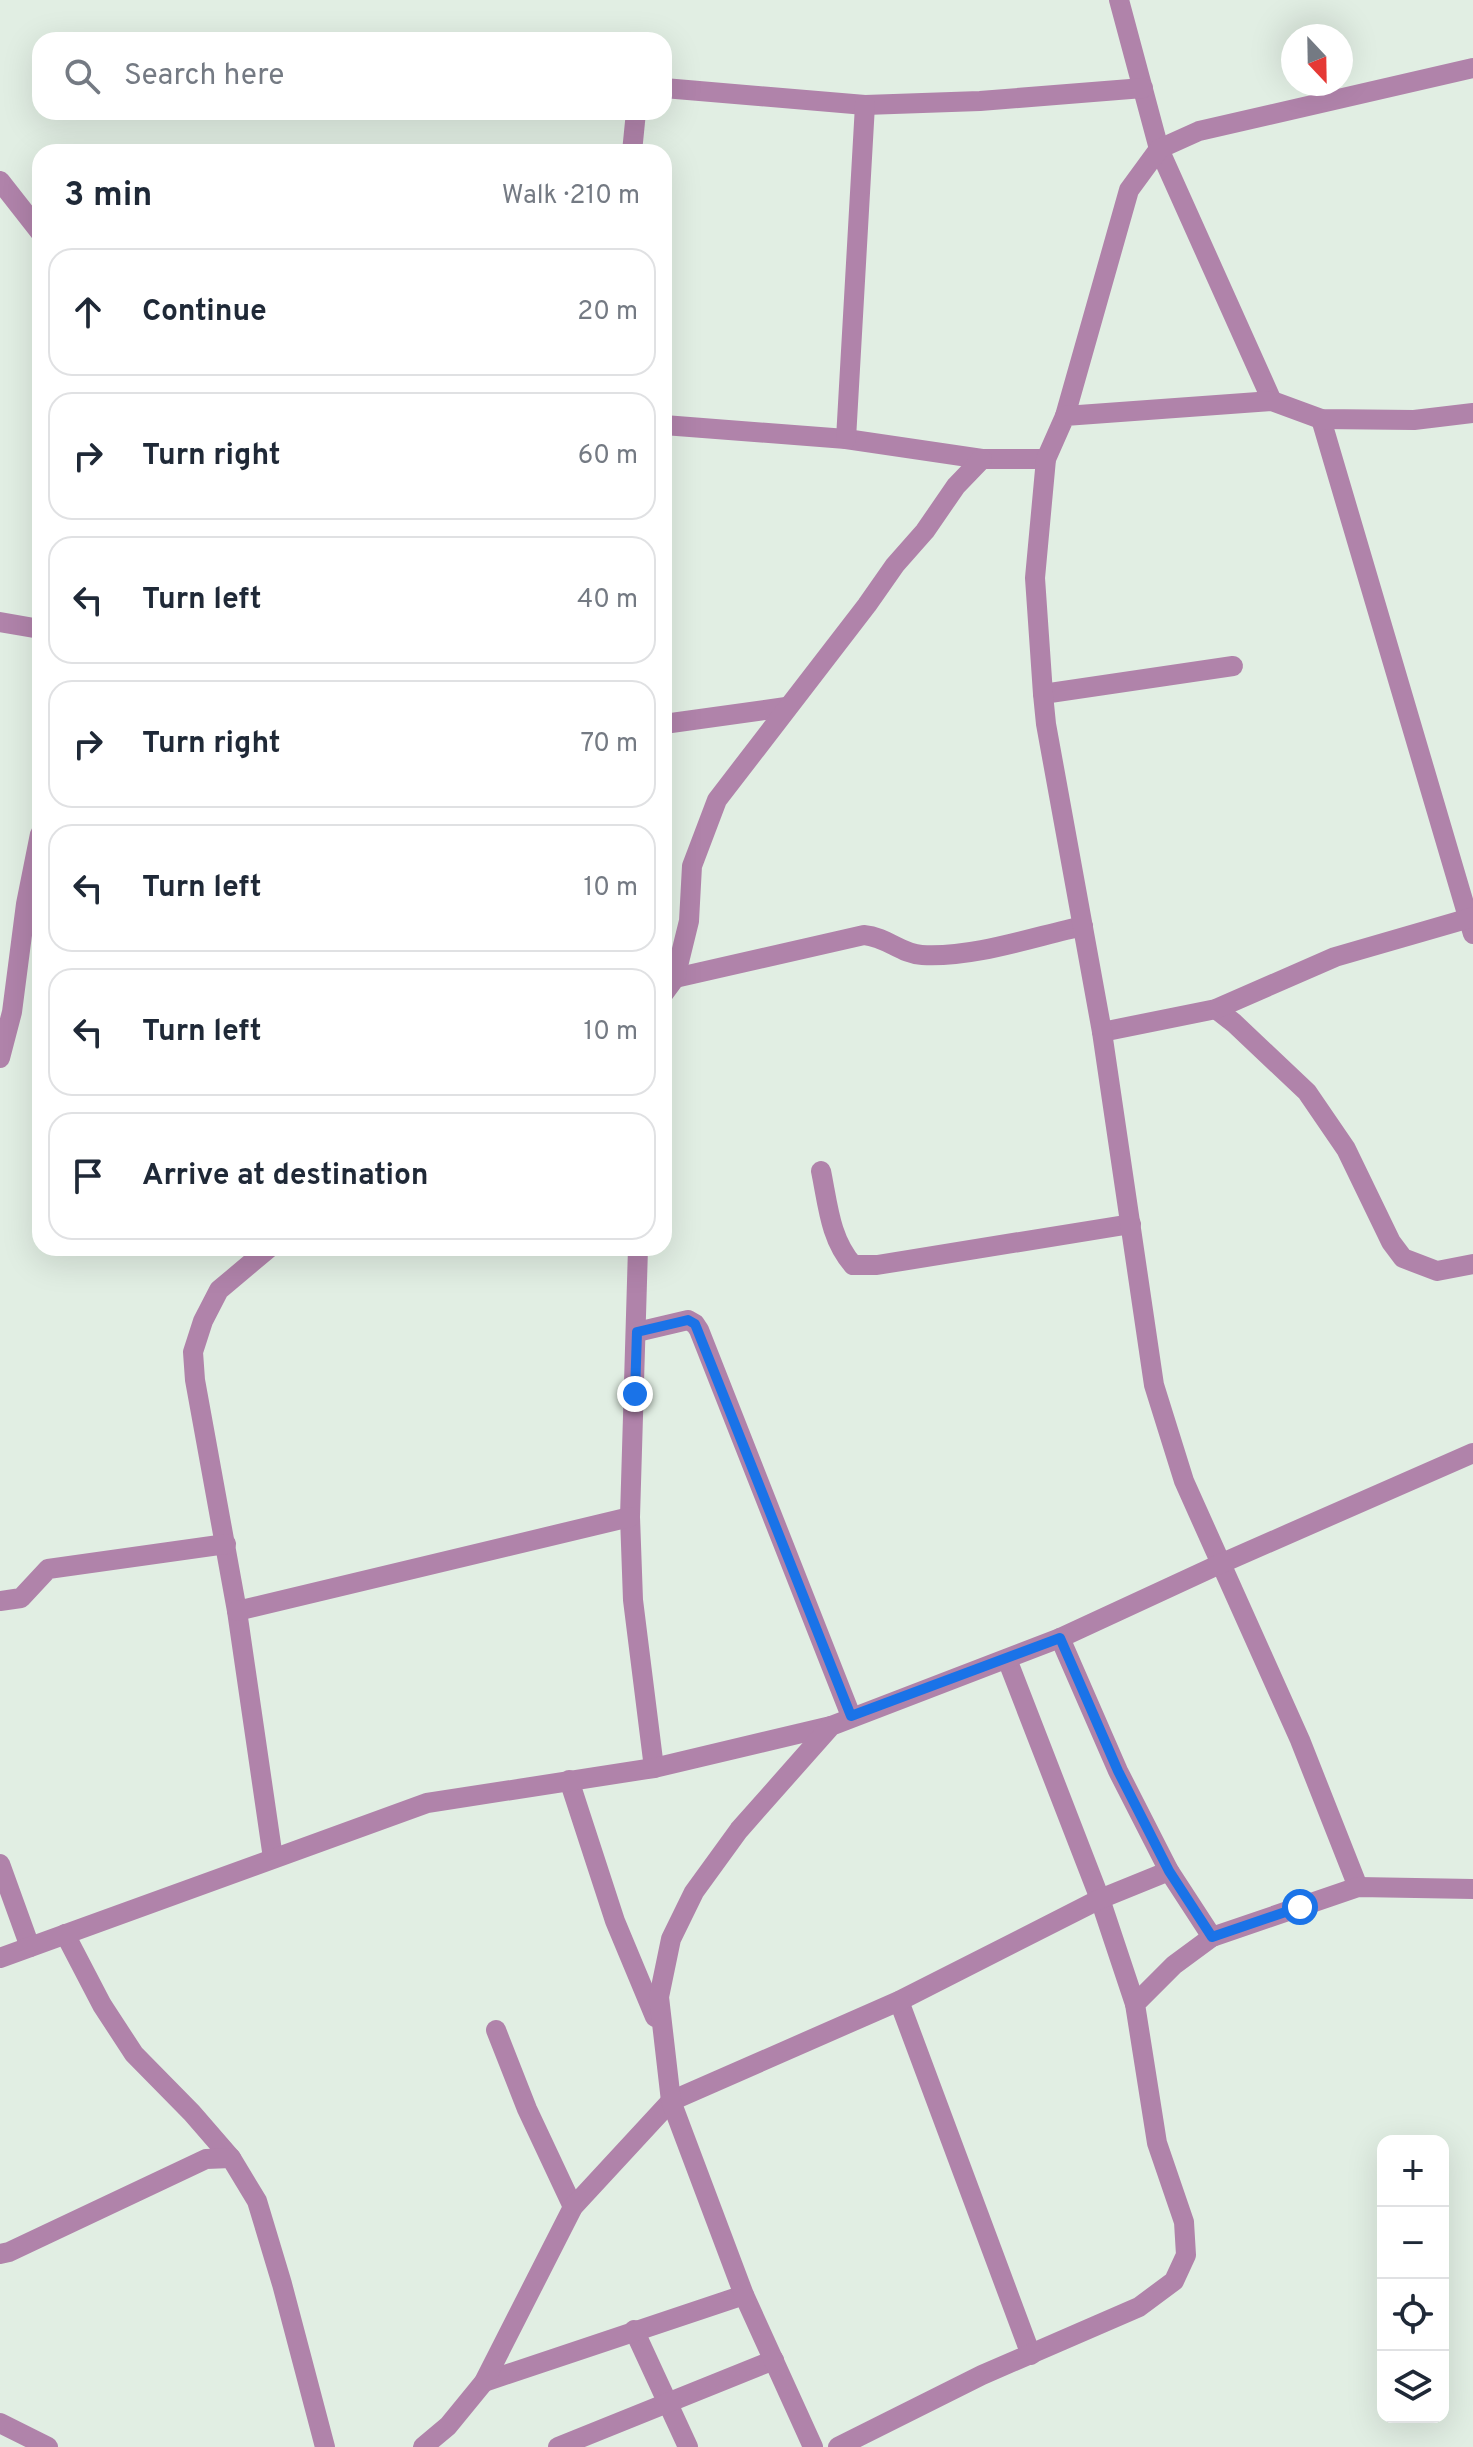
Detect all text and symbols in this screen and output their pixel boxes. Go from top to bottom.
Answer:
north arrow [1281,24,1353,96]
search box [32,32,672,120]
icon: search [60,54,104,98]
text: Search here [124,58,284,95]
text: 3 min [64,175,152,218]
text: Walk · 210 m [502,180,640,213]
icon: ahead [66,290,110,334]
text: Continue [142,294,267,331]
text: 20 m [577,296,638,329]
icon: right [66,434,110,478]
text: Turn right [142,438,280,475]
text: 60 m [578,440,638,473]
icon: left [66,578,110,622]
text: Turn left [142,582,262,619]
text: 40 m [577,584,638,617]
icon: right [66,722,110,766]
text: Turn right [142,726,280,763]
text: 70 m [580,728,638,761]
icon: left [66,866,110,910]
text: Turn left [142,870,262,907]
text: 10 m [583,872,638,905]
icon: left [66,1010,110,1054]
text: Turn left [142,1014,262,1051]
text: 10 m [583,1016,638,1049]
icon: arrive [66,1154,110,1198]
text: Arrive at destination [142,1158,428,1195]
route end [617,1376,653,1412]
route start [1282,1889,1318,1925]
map controls [1377,2135,1449,2423]
button: + [1377,2135,1449,2207]
button: − [1377,2207,1449,2279]
button: locate [1377,2279,1449,2351]
button: layers [1377,2351,1449,2423]

